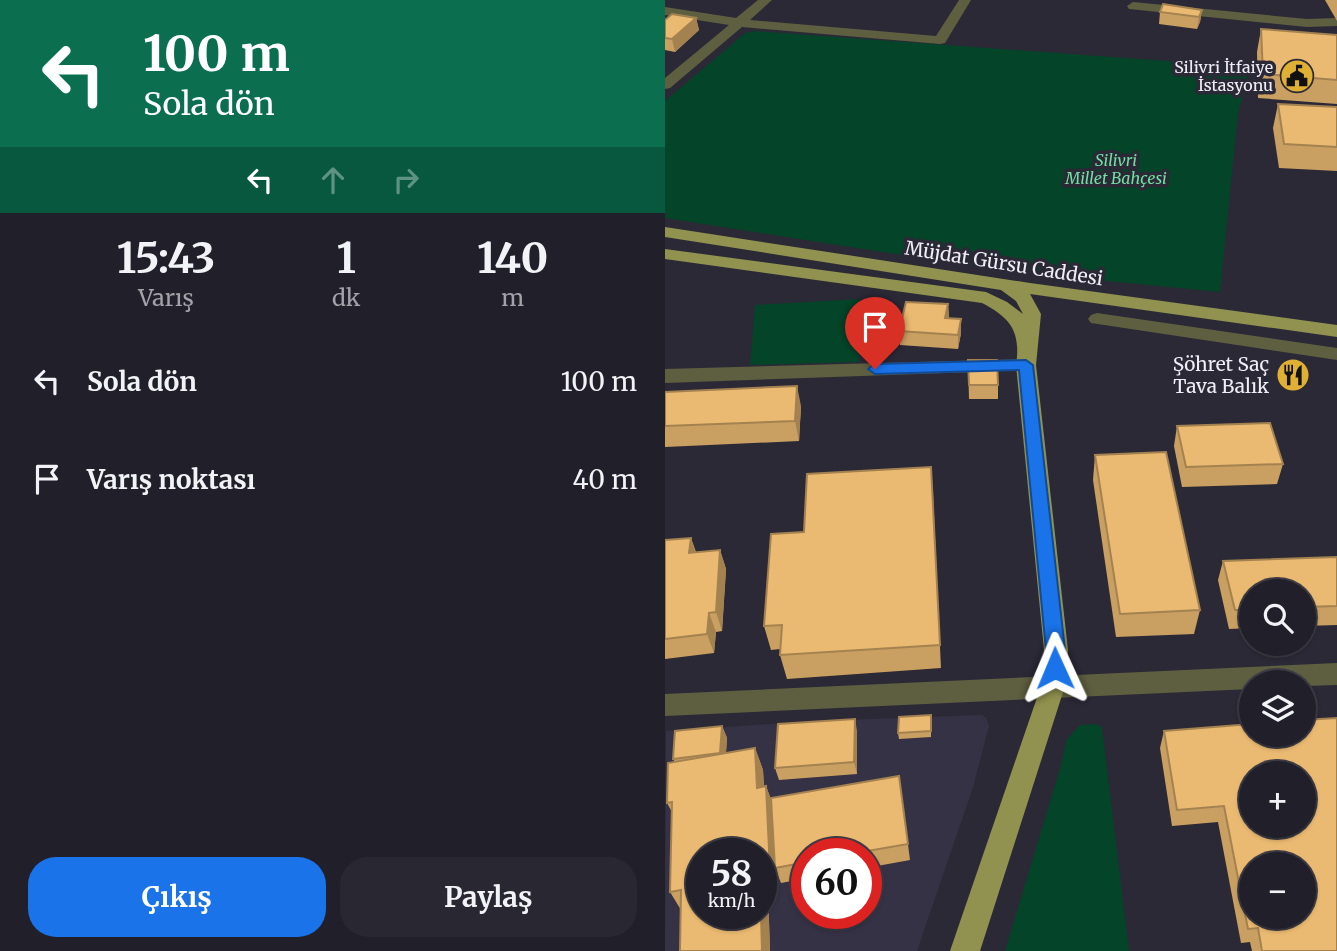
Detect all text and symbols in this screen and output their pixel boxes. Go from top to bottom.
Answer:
text: 100 m [143,23,290,84]
icon: left [28,28,119,119]
place label: Silivri İtfaiye İstasyonu [1174,57,1273,95]
public building icon: Silivri İtfaiye İstasyonu [1278,57,1316,95]
text: Sola dön [143,84,275,124]
park label: Silivri Millet Bahçesi [1064,150,1167,188]
icon: left [241,161,279,199]
icon: ahead [314,161,352,199]
icon: right [387,161,425,199]
text: 15:43 [117,232,215,284]
text: 1 [336,232,356,284]
text: 140 [477,232,548,284]
street label: Müjdat Gürsu Caddesi [903,235,1105,291]
text: Varış [138,283,194,312]
text: dk [332,283,360,312]
text: m [501,283,524,312]
pin [845,297,905,369]
icon: arrive [856,308,894,346]
place label: Şöhret Saç Tava Balık [1173,352,1269,398]
restaurant icon: Şöhret Saç Tava Balık [1274,356,1312,394]
icon: left [28,362,66,400]
text: Sola dön [87,365,197,398]
text: 100 m [561,365,637,398]
icon: arrive [28,460,66,498]
text: Varış noktası [87,463,255,496]
text: 40 m [573,463,637,496]
map controls [1239,579,1316,929]
button: search [1239,579,1316,656]
position arrow [1018,631,1092,705]
button: layers [1239,670,1316,747]
button: + [1239,761,1316,838]
speed limit sign: 60 [791,838,882,929]
text: 58 [711,852,752,896]
button: − [1239,852,1316,929]
button: Çıkış [28,857,326,937]
button: Paylaş [340,857,637,937]
text: km/h [708,889,755,912]

